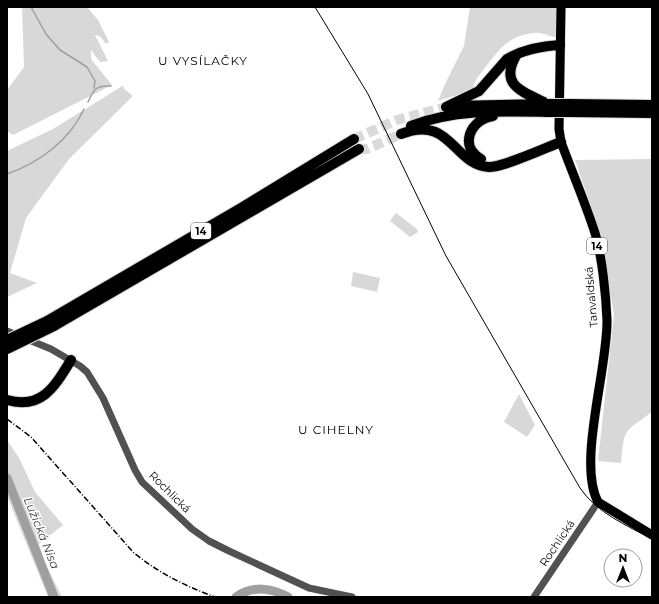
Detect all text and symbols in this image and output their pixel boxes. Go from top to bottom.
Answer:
district label: U VYSÍLAČKY [158,53,248,68]
road number: 14 [191,223,211,239]
road number: 14 [587,238,607,254]
street label: Tanvaldská [581,266,601,328]
district label: U CIHELNY [298,422,374,437]
street label: Rochlická [146,468,194,516]
water label: Lužická Nisa [21,495,63,571]
street label: Rochlická [536,517,578,569]
north arrow [603,548,643,588]
text: N [619,551,627,565]

